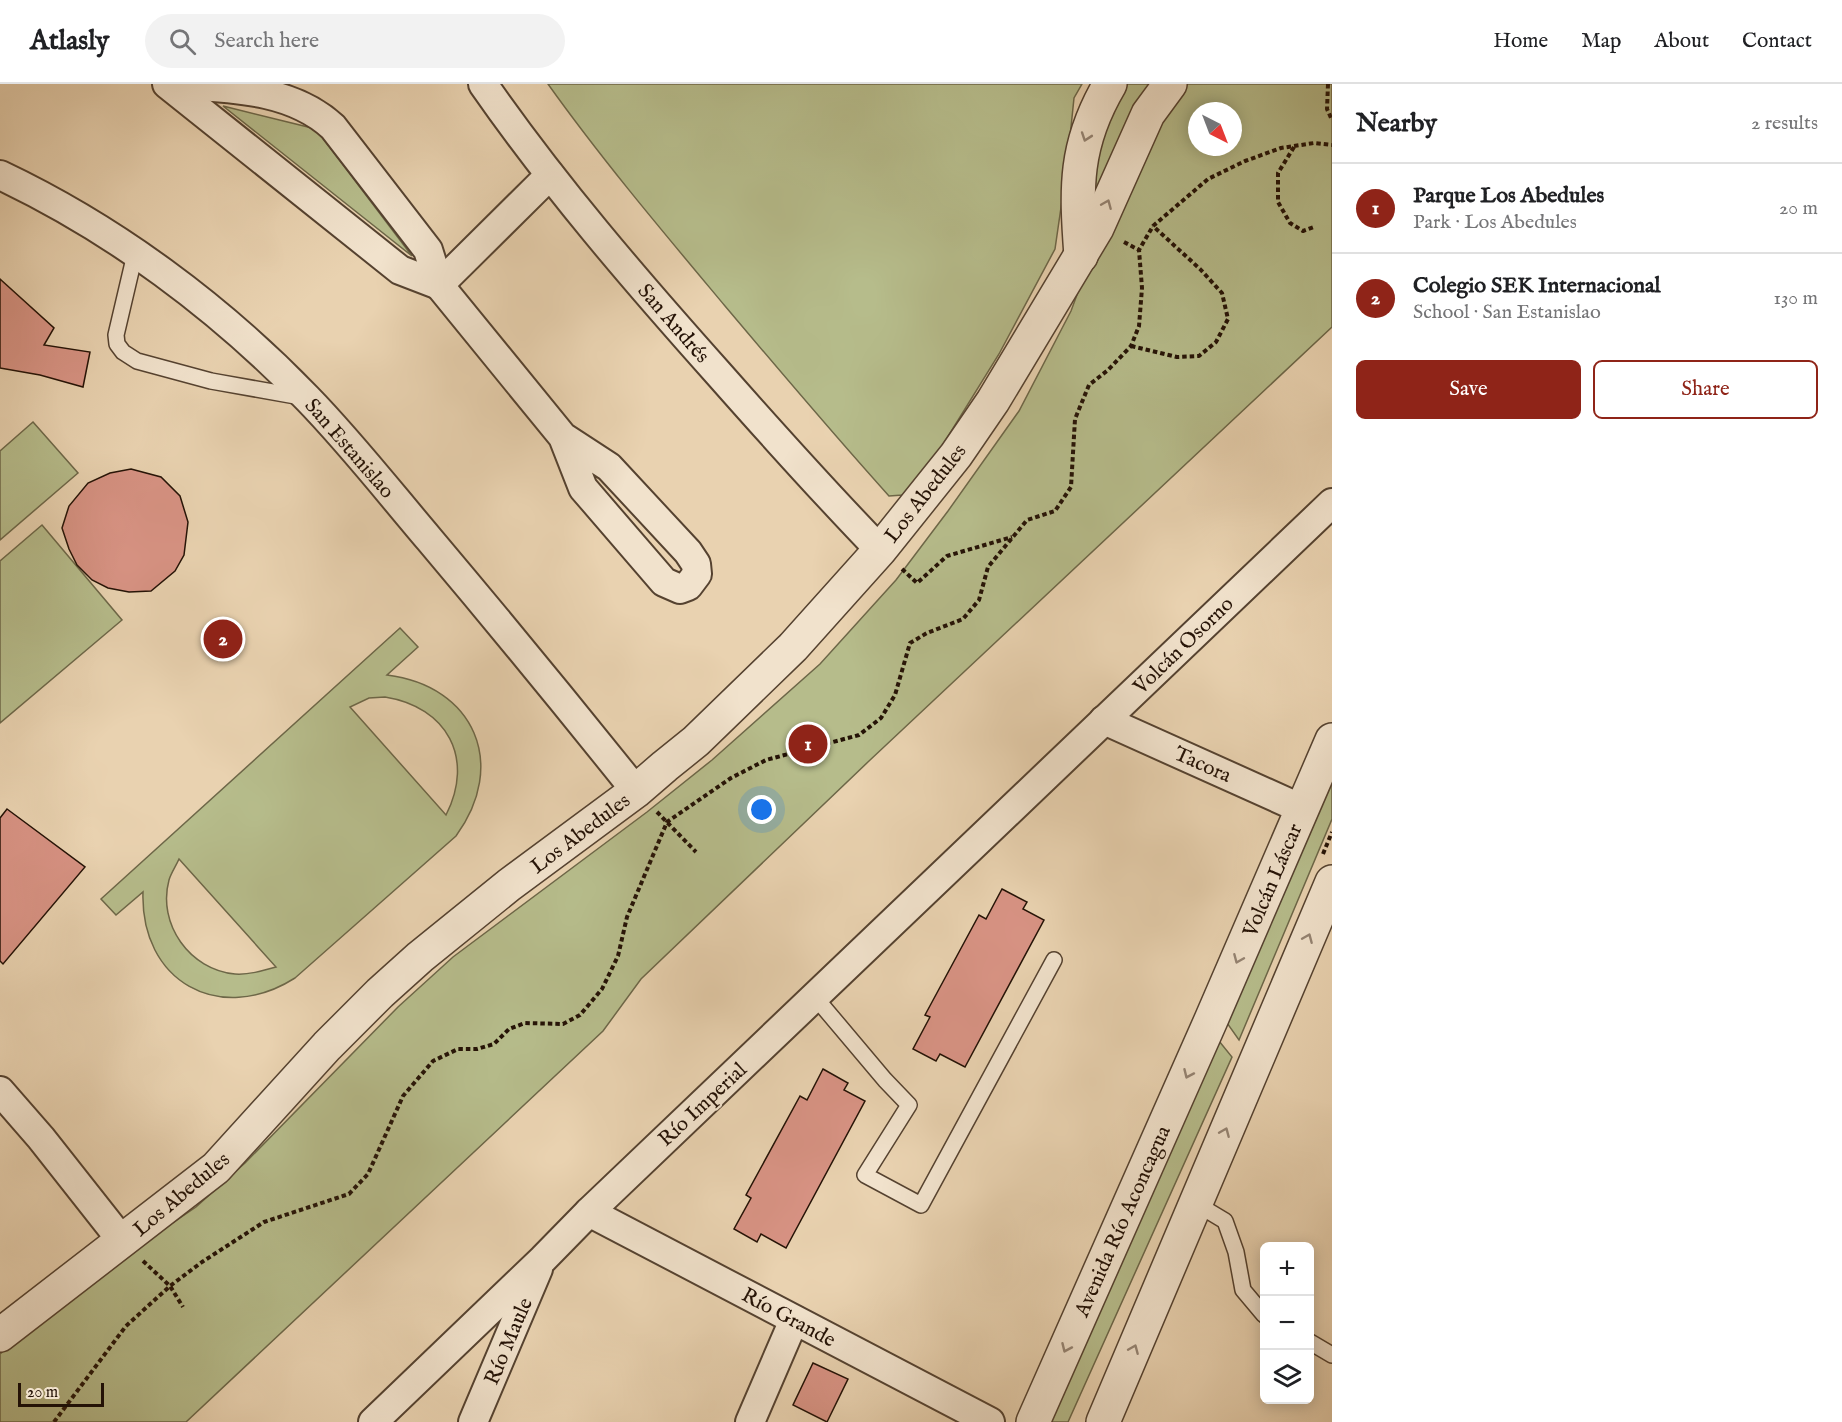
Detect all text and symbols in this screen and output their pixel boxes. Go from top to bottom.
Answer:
search box [145,14,565,68]
text: Atlasly [30,24,109,59]
icon: search [166,25,199,58]
text: Search here [214,27,319,55]
text: Home [1493,28,1548,55]
text: Map [1581,28,1621,55]
text: About [1654,28,1709,55]
text: Contact [1742,28,1812,55]
north arrow [1188,102,1242,156]
text: Nearby [1356,107,1437,140]
text: 2 results [1751,111,1818,136]
one-way arrow [1080,131,1093,142]
text: Parque Los Abedules [1413,182,1604,210]
text: 1 [1372,196,1379,221]
text: 20 m [1779,196,1818,221]
one-way arrow [1100,200,1112,211]
text: Park · Los Abedules [1413,210,1577,235]
text: Colegio SEK Internacional [1413,272,1660,300]
street label: San Andrés [631,279,715,369]
text: 2 [1371,286,1380,311]
text: 130 m [1773,286,1818,311]
text: School · San Estanislao [1413,300,1601,325]
button: Save [1356,360,1581,419]
button: Share [1593,360,1818,419]
street label: San Estanislao [298,393,400,505]
street label: Los Abedules [879,439,973,549]
street label: Volcán Osorno [1127,591,1240,702]
pin: 2 [204,616,242,662]
pin: 1 [788,722,828,766]
street label: Tacora [1170,741,1236,790]
street label: Los Abedules [526,788,636,881]
your location [747,795,776,824]
street label: Volcán Láscar [1237,820,1309,942]
one-way arrow [1301,933,1313,944]
one-way arrow [1233,953,1245,964]
street label: Río Imperial [653,1057,753,1153]
one-way arrow [1183,1068,1195,1079]
street label: Avenida Río Aconcagua [1069,1121,1178,1322]
one-way arrow [1218,1127,1230,1138]
street label: Los Abedules [128,1147,236,1243]
map controls [1260,1242,1314,1404]
button: + [1260,1242,1314,1296]
street label: Río Grande [737,1282,840,1355]
street label: Río Maule [479,1294,540,1389]
button: − [1260,1296,1314,1350]
one-way arrow [1061,1342,1073,1353]
one-way arrow [1127,1344,1139,1355]
button: layers [1260,1350,1314,1404]
scale bar [18,1380,104,1408]
text: 20 m [27,1383,58,1403]

